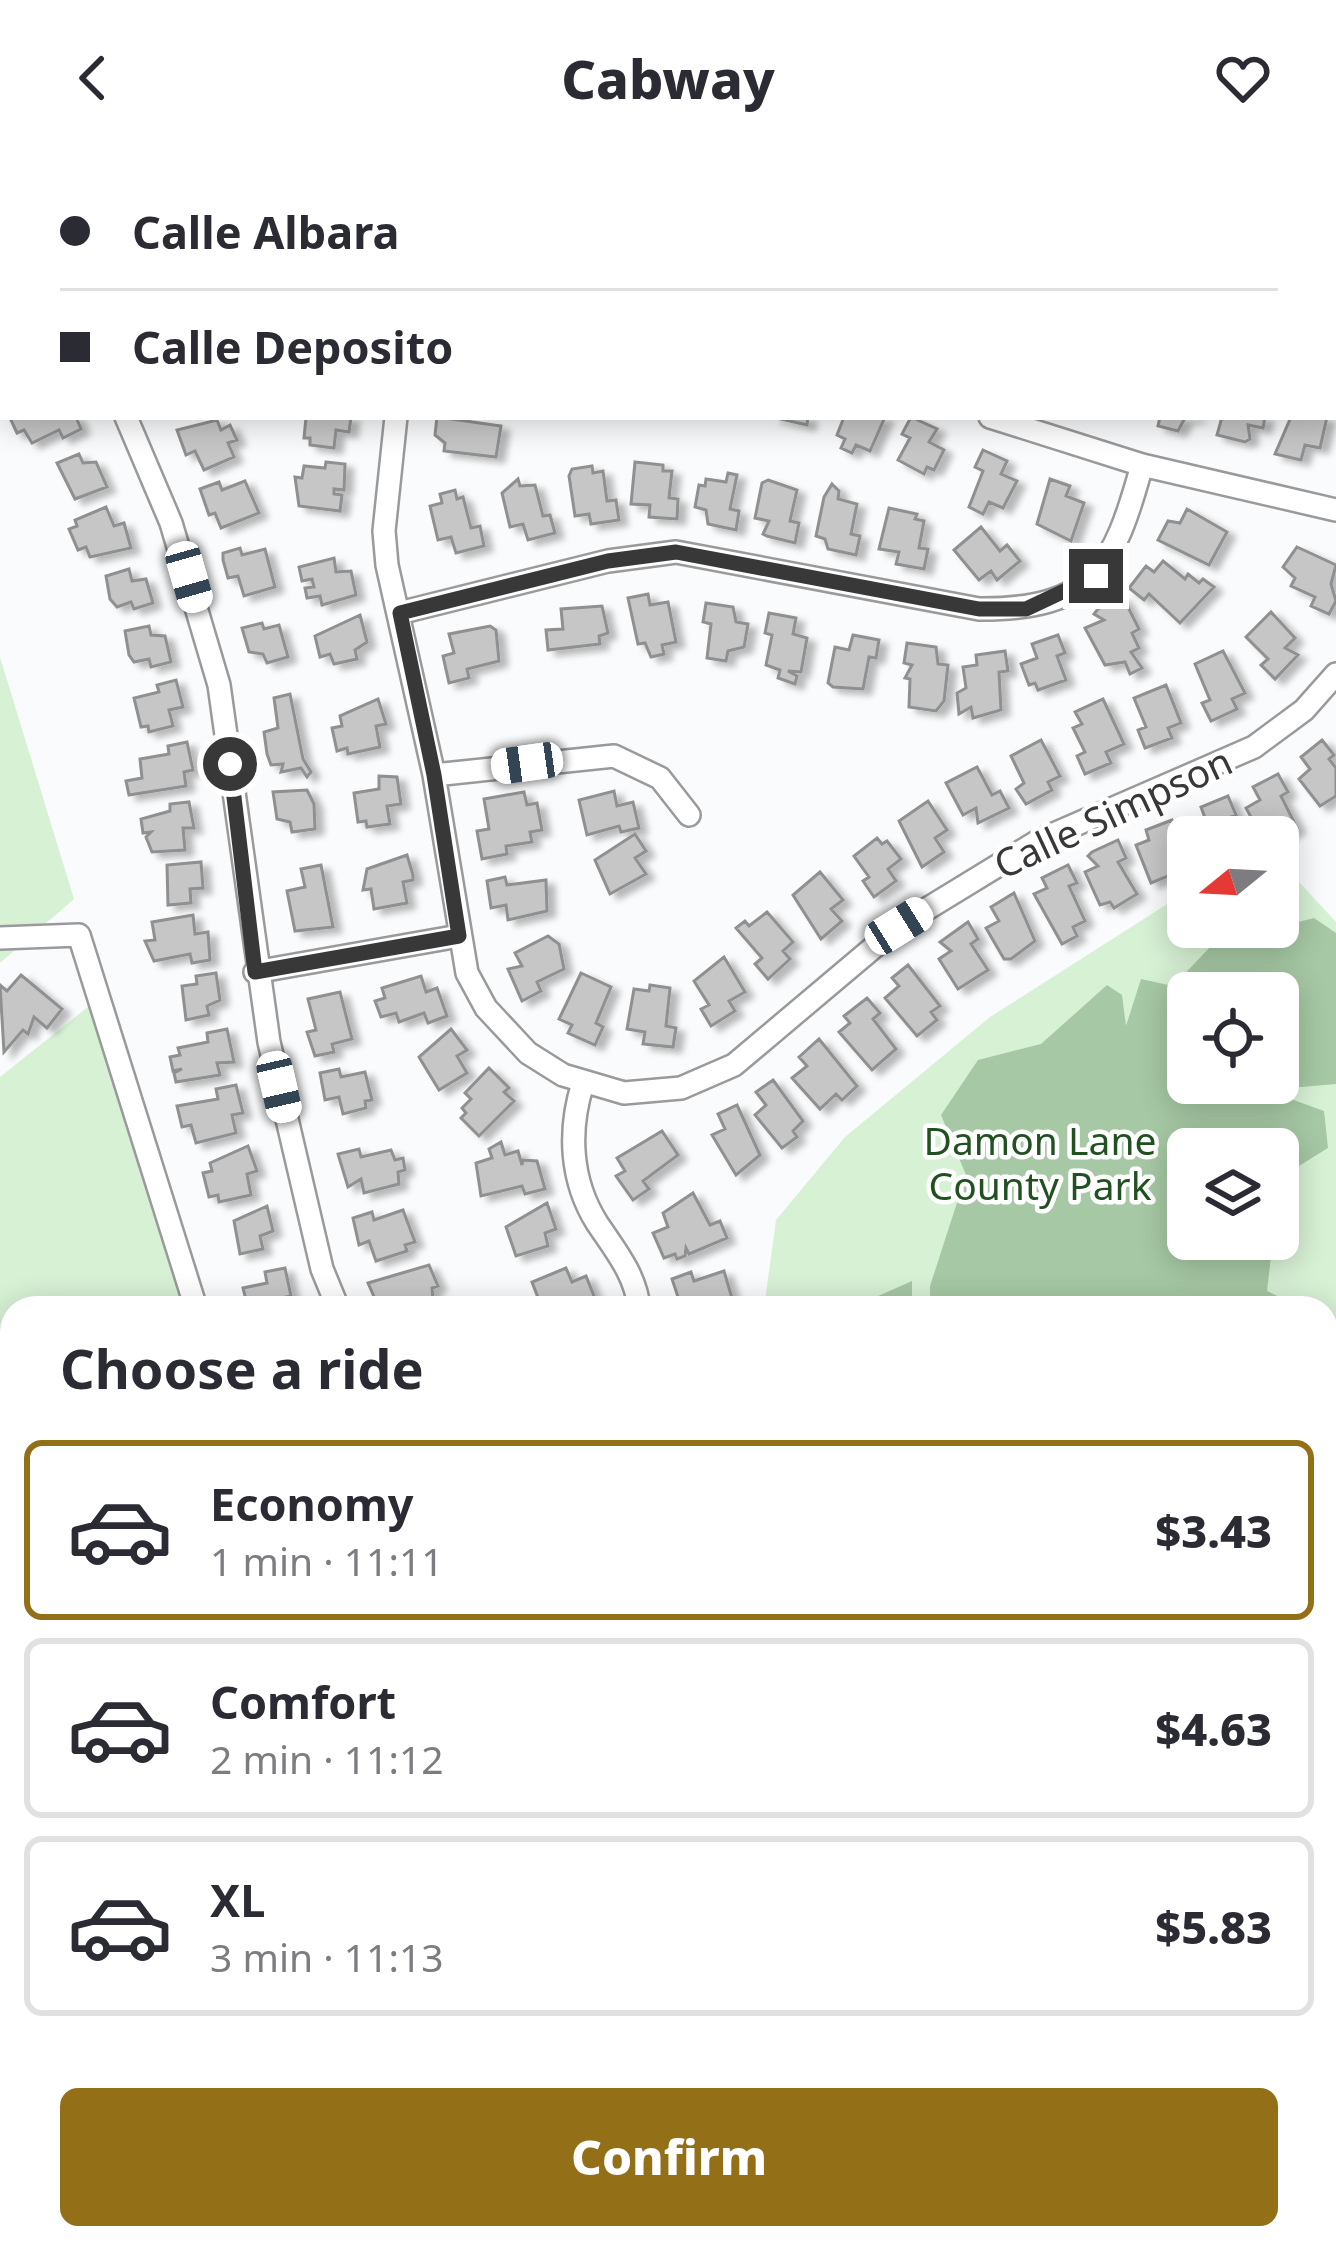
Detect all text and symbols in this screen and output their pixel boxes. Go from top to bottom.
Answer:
text: Cabway [561,41,775,115]
icon: back [60,45,126,111]
icon: heart [1210,45,1276,111]
text: Calle Albara [132,201,399,262]
text: Calle Deposito [132,316,453,377]
car [162,537,216,617]
route end [1069,549,1123,603]
street label: Calle Simpson [985,733,1240,890]
route start [203,737,257,791]
car [489,740,565,786]
north arrow [1167,816,1299,948]
map controls [1167,816,1299,1260]
car [859,892,939,960]
button: locate [1167,972,1299,1104]
car [253,1048,305,1126]
park label: Damon Lane County Park [923,1113,1157,1211]
button: layers [1167,1128,1299,1260]
text: Choose a ride [60,1331,424,1405]
text: Economy [210,1473,414,1534]
icon: car [66,1476,174,1584]
text: $3.43 [1155,1500,1272,1561]
text: 1 min · 11:11 [210,1534,444,1587]
text: Comfort [210,1671,396,1732]
icon: car [66,1674,174,1782]
text: $4.63 [1155,1698,1272,1759]
text: 2 min · 11:12 [210,1732,444,1785]
text: XL [210,1869,265,1930]
icon: car [66,1872,174,1980]
text: $5.83 [1155,1896,1272,1957]
text: 3 min · 11:13 [210,1930,444,1983]
button: Confirm [60,2088,1278,2226]

